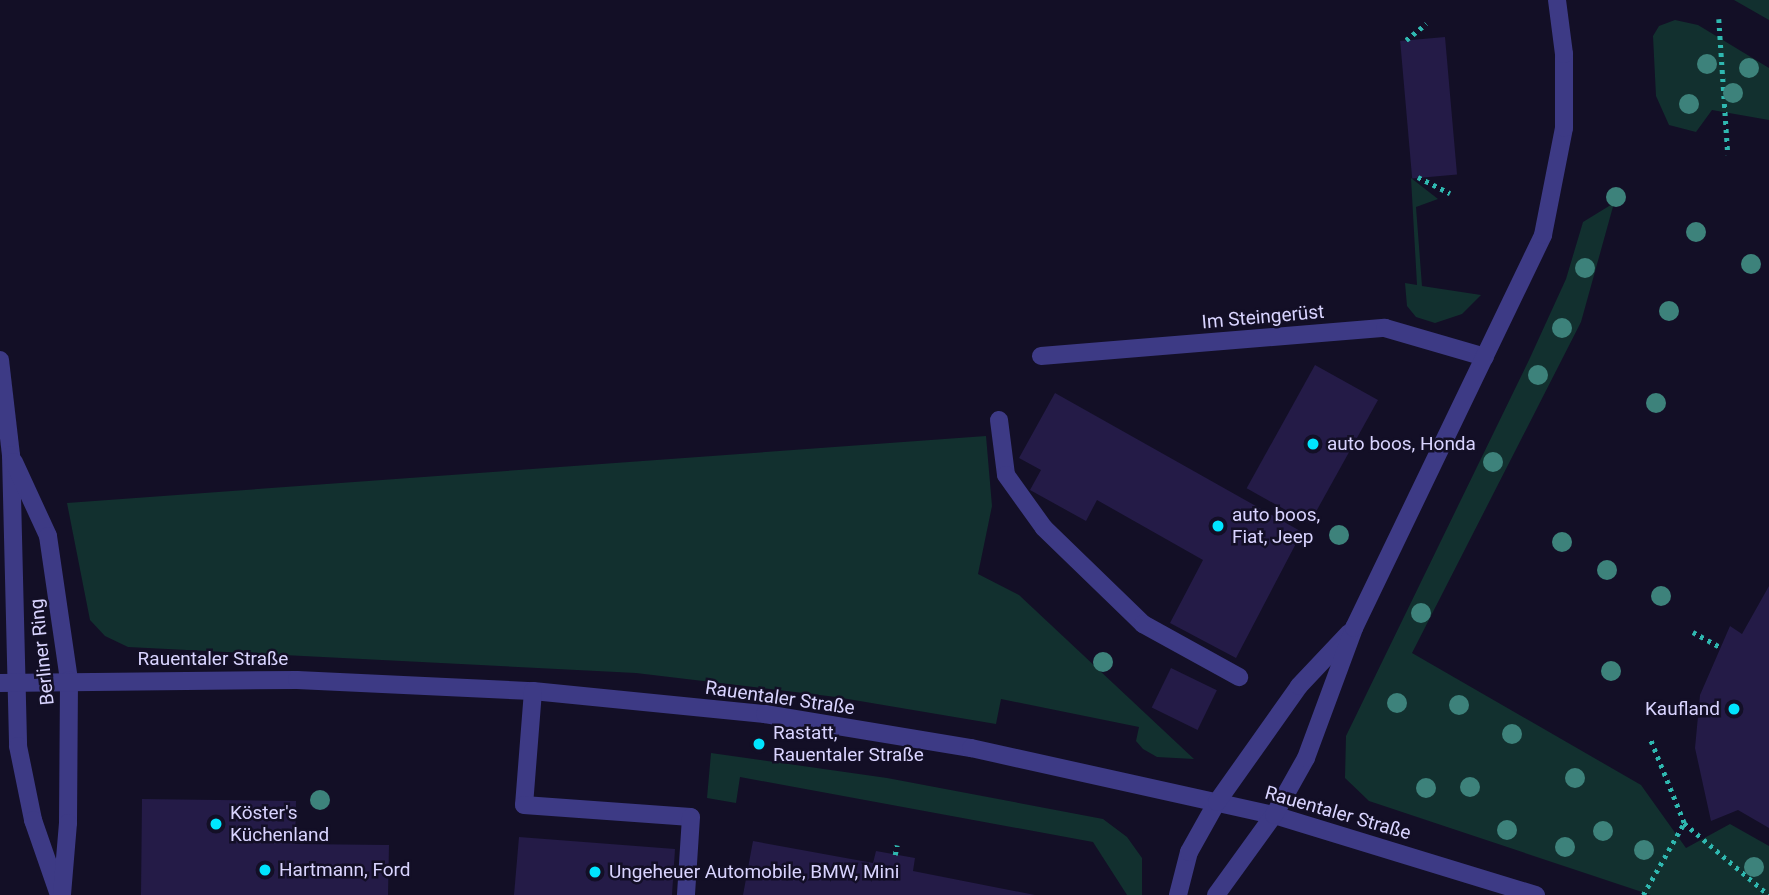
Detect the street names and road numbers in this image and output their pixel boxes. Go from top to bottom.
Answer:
street label: Im Steingerüst [1201,300,1325,334]
street label: Berliner Ring [25,598,59,706]
street label: Rauentaler Straße [138,648,288,670]
street label: Rauentaler Straße [704,676,856,720]
street label: Rauentaler Straße [1262,781,1414,845]

